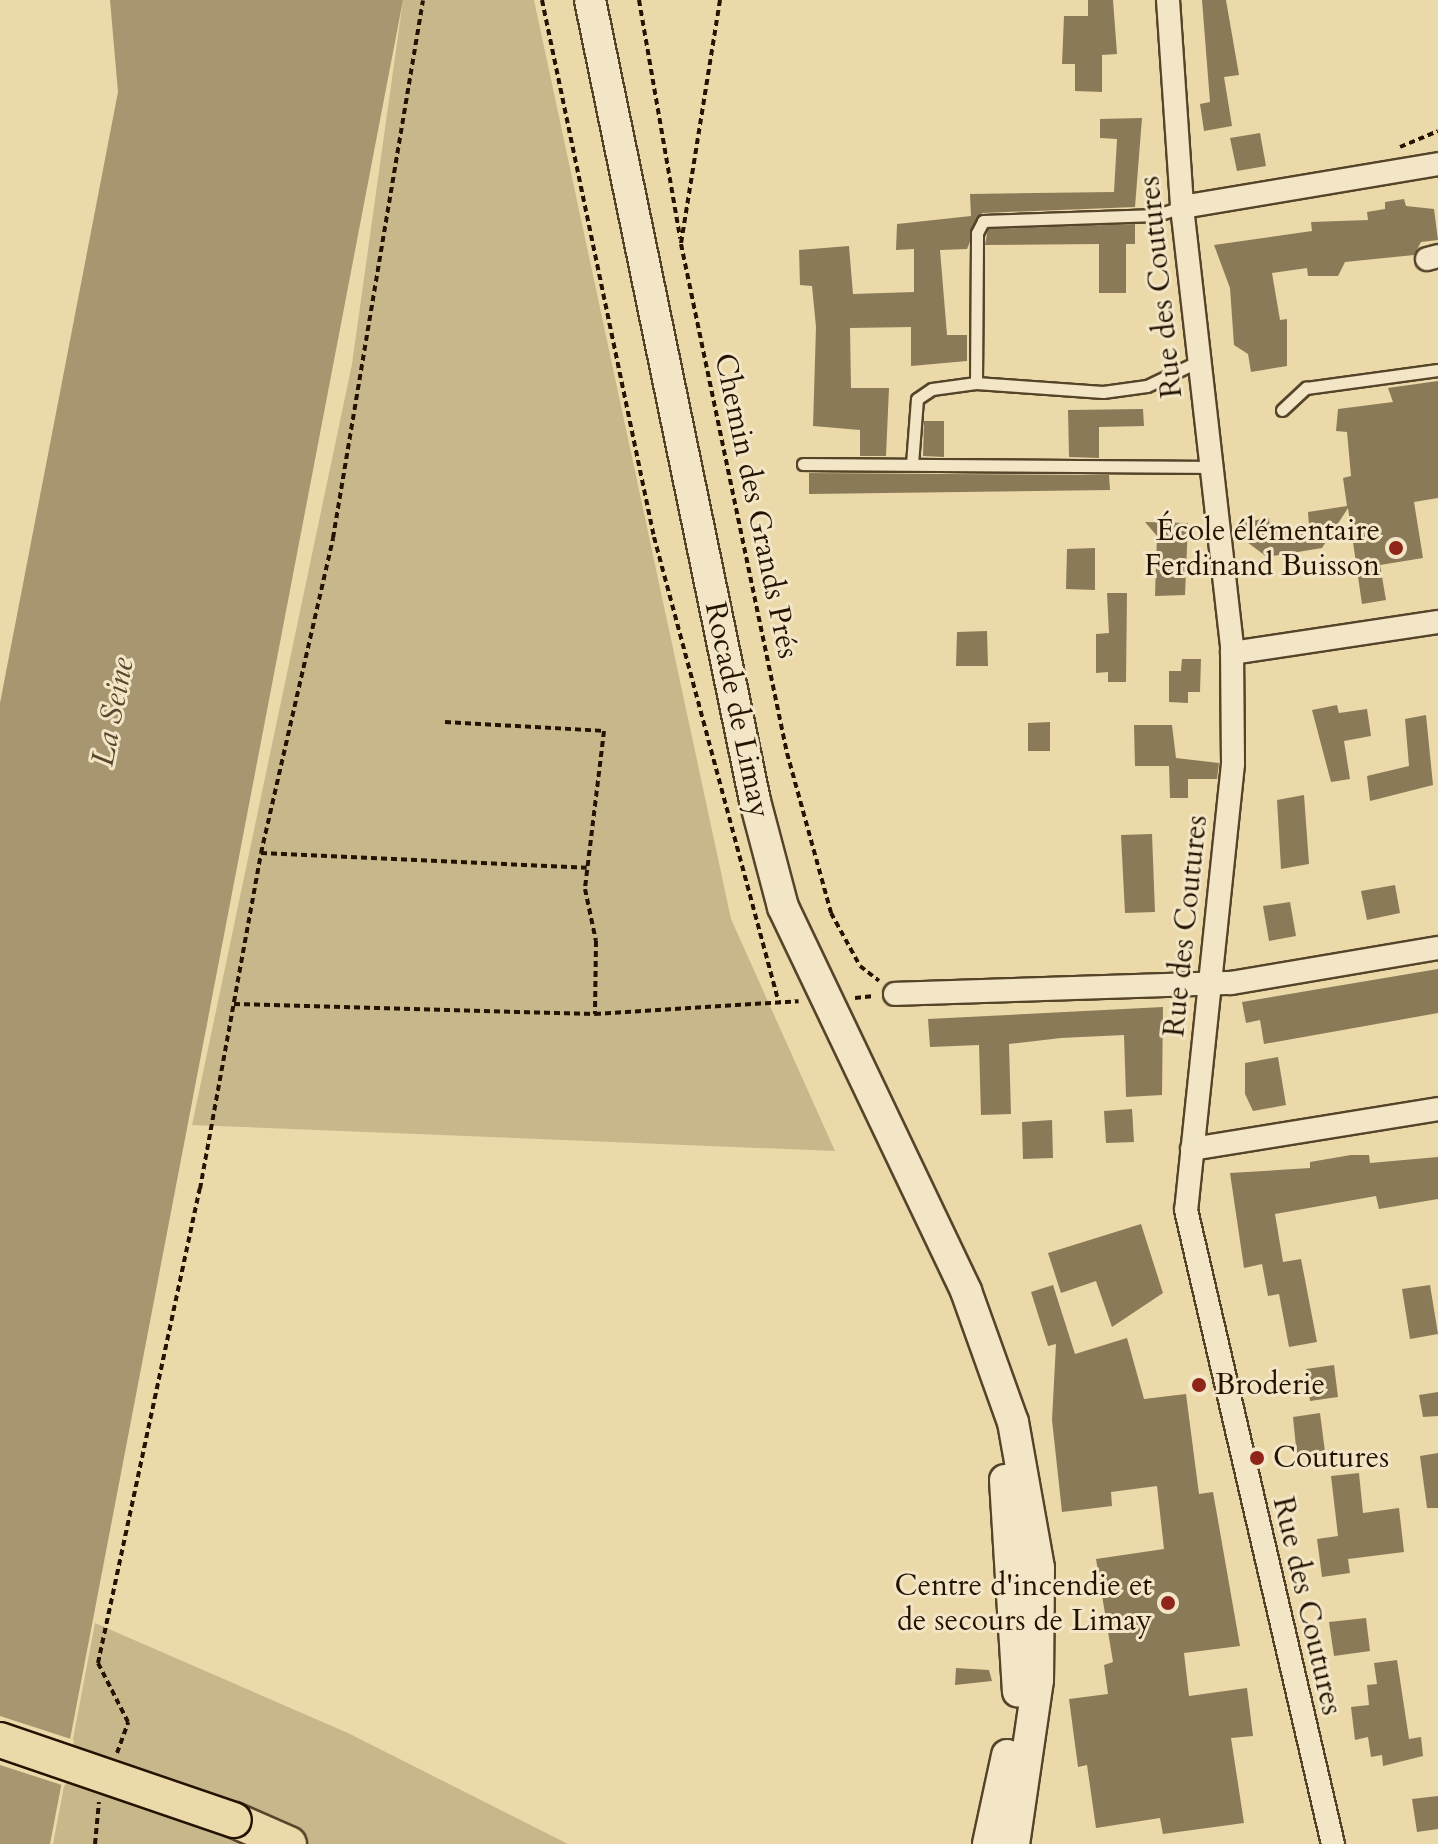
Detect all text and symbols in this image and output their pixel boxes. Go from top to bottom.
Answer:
street label: Rue des Coutures [1131,174,1191,400]
street label: Chemin des Grands Prés [706,350,806,662]
place label: École élémentaire Ferdinand Buisson [1144,513,1380,584]
marker: École élémentaire Ferdinand Buisson [1387,539,1405,557]
street label: Rocade de Limay [697,599,777,821]
water label: La Seine [84,654,142,770]
street label: Rue des Coutures [1156,813,1216,1039]
place label: Broderie [1215,1367,1325,1403]
marker: Broderie [1190,1376,1208,1394]
place label: Coutures [1273,1440,1389,1476]
marker: Coutures [1248,1449,1266,1467]
street label: Rue des Coutures [1264,1493,1350,1719]
place label: Centre d'incendie et de secours de Limay [894,1568,1152,1638]
marker: Centre d'incendie et de secours de Limay [1159,1594,1177,1612]

